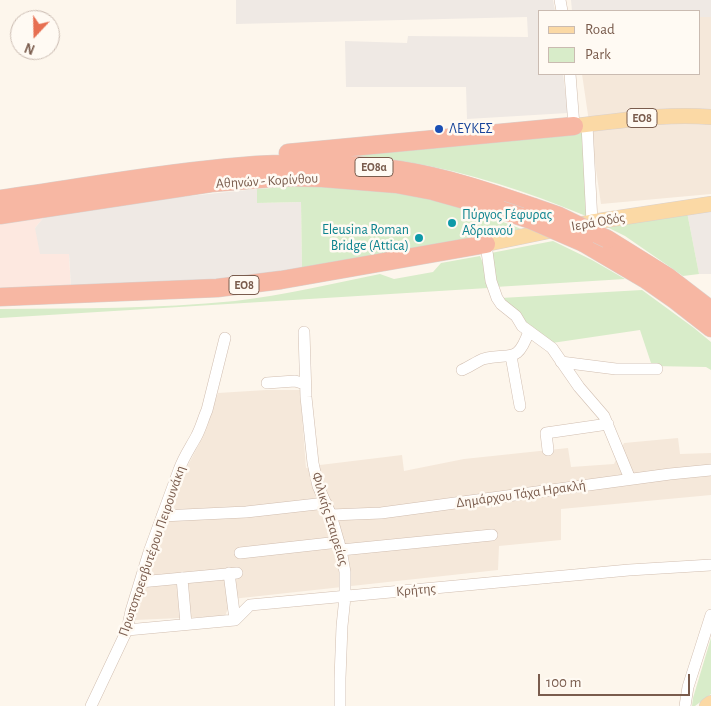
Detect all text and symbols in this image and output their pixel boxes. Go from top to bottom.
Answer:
north arrow [10,10,60,60]
legend [538,10,701,75]
text: Road [585,22,615,37]
text: N [23,40,37,56]
text: Park [585,47,611,62]
road number: ΕΟ8 [627,109,657,128]
place label: ΛΕΥΚΕΣ [449,121,493,137]
marker: ΛΕΥΚΕΣ [433,123,445,135]
road number: ΕΟ8α [355,158,393,176]
street label: Αθηνών - Κορίνθου [215,170,319,192]
place label: Πύργος Γέφυρας Αδριανού [462,207,552,240]
street label: Ιερά Οδός [570,209,626,235]
marker: Πύργος Γέφυρας Αδριανού [446,217,458,229]
place label: Eleusina Roman Bridge (Attica) [322,222,409,254]
marker: Eleusina Roman Bridge (Attica) [413,232,425,244]
road number: ΕΟ8 [229,276,259,294]
street label: Πρωτοπρεσβυτέρου Πειρουνάκη [115,463,189,639]
street label: Φιλικής Εταιρείας [308,470,352,568]
street label: Δημάρχου Τάχα Ηρακλή [455,477,587,511]
street label: Κρήτης [395,580,437,600]
scale bar [541,664,694,696]
text: 100 m [546,675,581,690]

